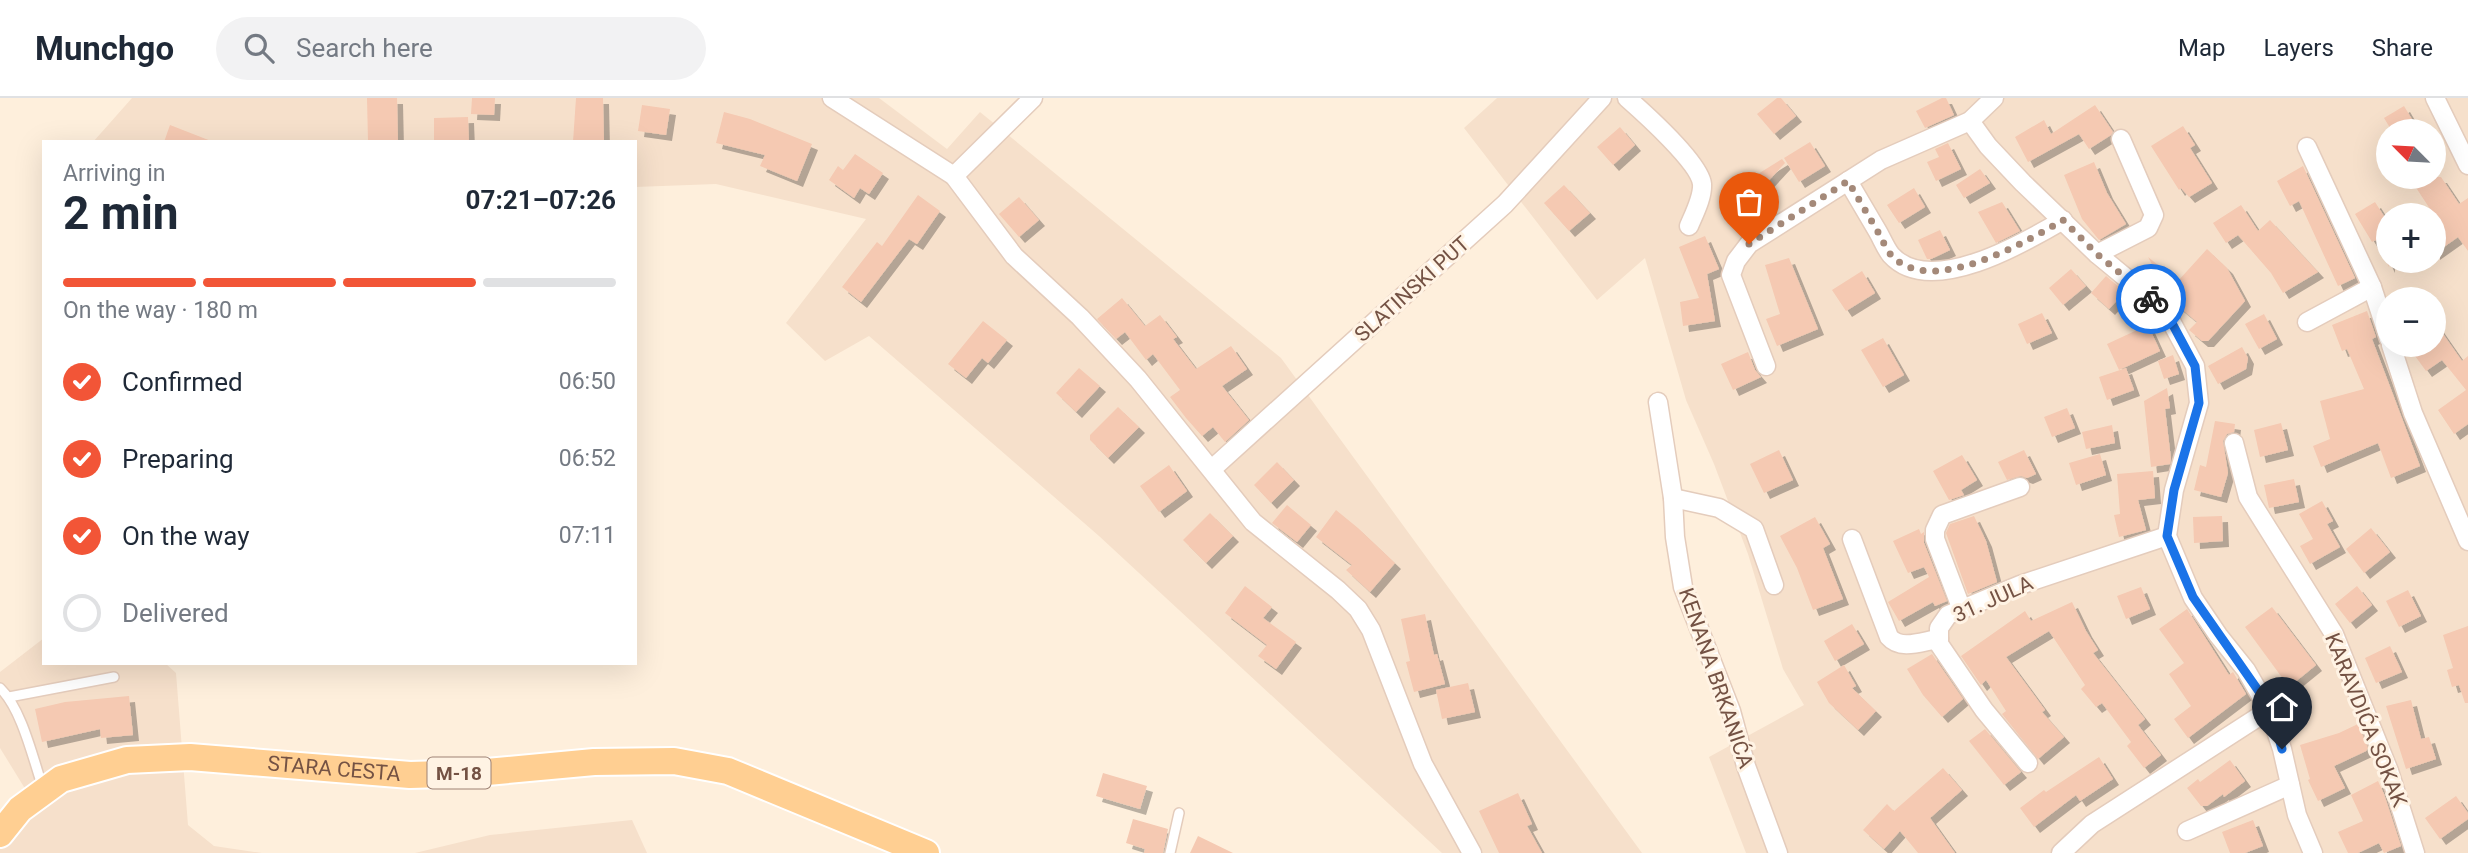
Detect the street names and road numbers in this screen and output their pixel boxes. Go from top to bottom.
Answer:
street label: SLATINSKI PUT [1350,231,1474,347]
street label: 31. JULA [1949,571,2037,627]
street label: KENANA BRKANIĆA [1674,585,1758,772]
street label: KARAVDIĆA SOKAK [2320,630,2412,811]
street label: STARA CESTA [267,751,402,786]
road number: M-18 [428,758,490,788]

